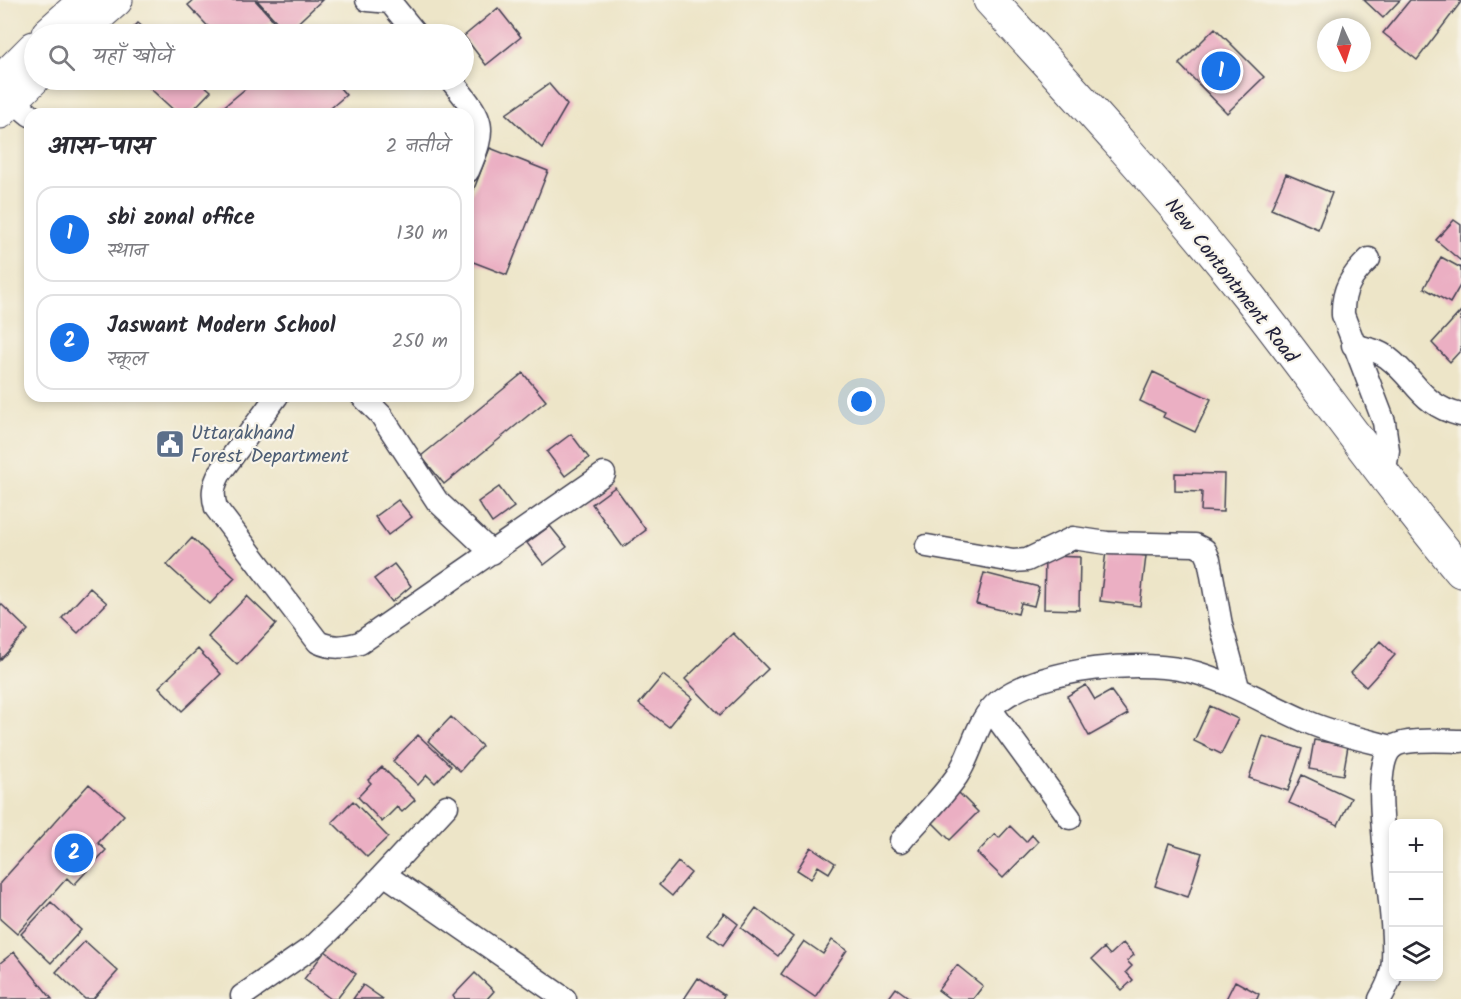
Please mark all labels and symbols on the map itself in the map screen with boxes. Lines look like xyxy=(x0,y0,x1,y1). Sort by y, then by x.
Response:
north arrow xyxy=(1317,18,1371,72)
pin: 1 xyxy=(1202,48,1240,94)
street label: New Contontment Road xyxy=(1156,192,1306,372)
your location xyxy=(847,387,876,416)
place label: Uttarakhand Forest Department xyxy=(191,418,349,473)
public building icon: Uttarakhand Forest Department xyxy=(154,428,186,460)
pin: 2 xyxy=(54,830,94,876)

